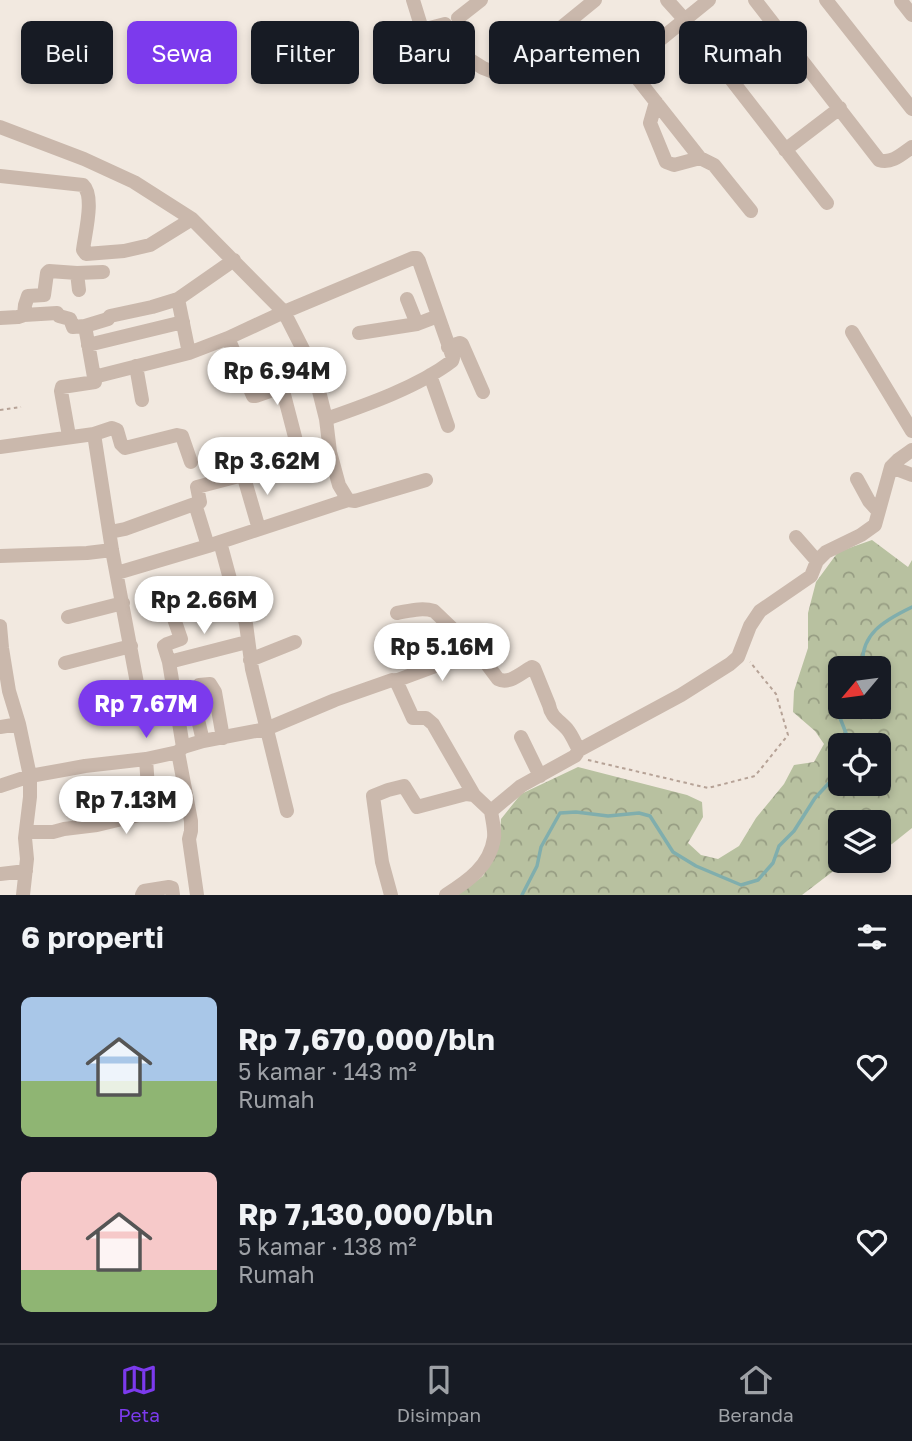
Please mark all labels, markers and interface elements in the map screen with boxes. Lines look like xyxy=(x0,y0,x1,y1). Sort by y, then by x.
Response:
chip: Beli xyxy=(21,21,113,84)
chip: Sewa xyxy=(127,21,237,84)
chip: Filter xyxy=(251,21,359,84)
chip: Baru xyxy=(373,21,475,84)
chip: Apartemen xyxy=(489,21,665,84)
chip: Rumah xyxy=(679,21,807,84)
pin: Rp 6.94M xyxy=(205,348,349,407)
text: Rp 6.94M xyxy=(223,356,331,384)
pin: Rp 3.62M xyxy=(195,438,339,497)
text: Rp 3.62M xyxy=(214,446,320,474)
pin: Rp 2.66M xyxy=(132,576,276,636)
text: Rp 2.66M xyxy=(151,585,257,613)
pin: Rp 5.16M xyxy=(370,624,514,683)
text: Rp 5.16M xyxy=(390,632,494,660)
north arrow xyxy=(828,656,891,719)
map controls xyxy=(828,656,891,873)
pin: Rp 7.67M xyxy=(74,680,218,740)
text: Rp 7.67M xyxy=(94,689,198,717)
button: locate xyxy=(828,733,891,796)
pin: Rp 7.13M xyxy=(54,776,198,836)
text: Rp 7.13M xyxy=(75,785,177,813)
button: layers xyxy=(828,810,891,873)
icon: filters xyxy=(853,918,891,956)
text: 6 properti xyxy=(21,919,164,955)
text: Rp 7,670,000/bln xyxy=(238,1021,495,1057)
icon: home xyxy=(77,1025,161,1109)
icon: heart xyxy=(853,1048,891,1086)
text: 5 kamar · 143 m² xyxy=(238,1057,417,1085)
text: Rumah xyxy=(238,1085,315,1113)
text: Rp 7,130,000/bln xyxy=(238,1196,493,1232)
icon: home xyxy=(77,1200,161,1284)
icon: heart xyxy=(853,1223,891,1261)
text: 5 kamar · 138 m² xyxy=(238,1232,417,1260)
text: Rumah xyxy=(238,1260,315,1288)
tab: Peta xyxy=(118,1361,160,1426)
tab: Disimpan xyxy=(397,1361,481,1426)
tab: Beranda xyxy=(718,1361,794,1426)

